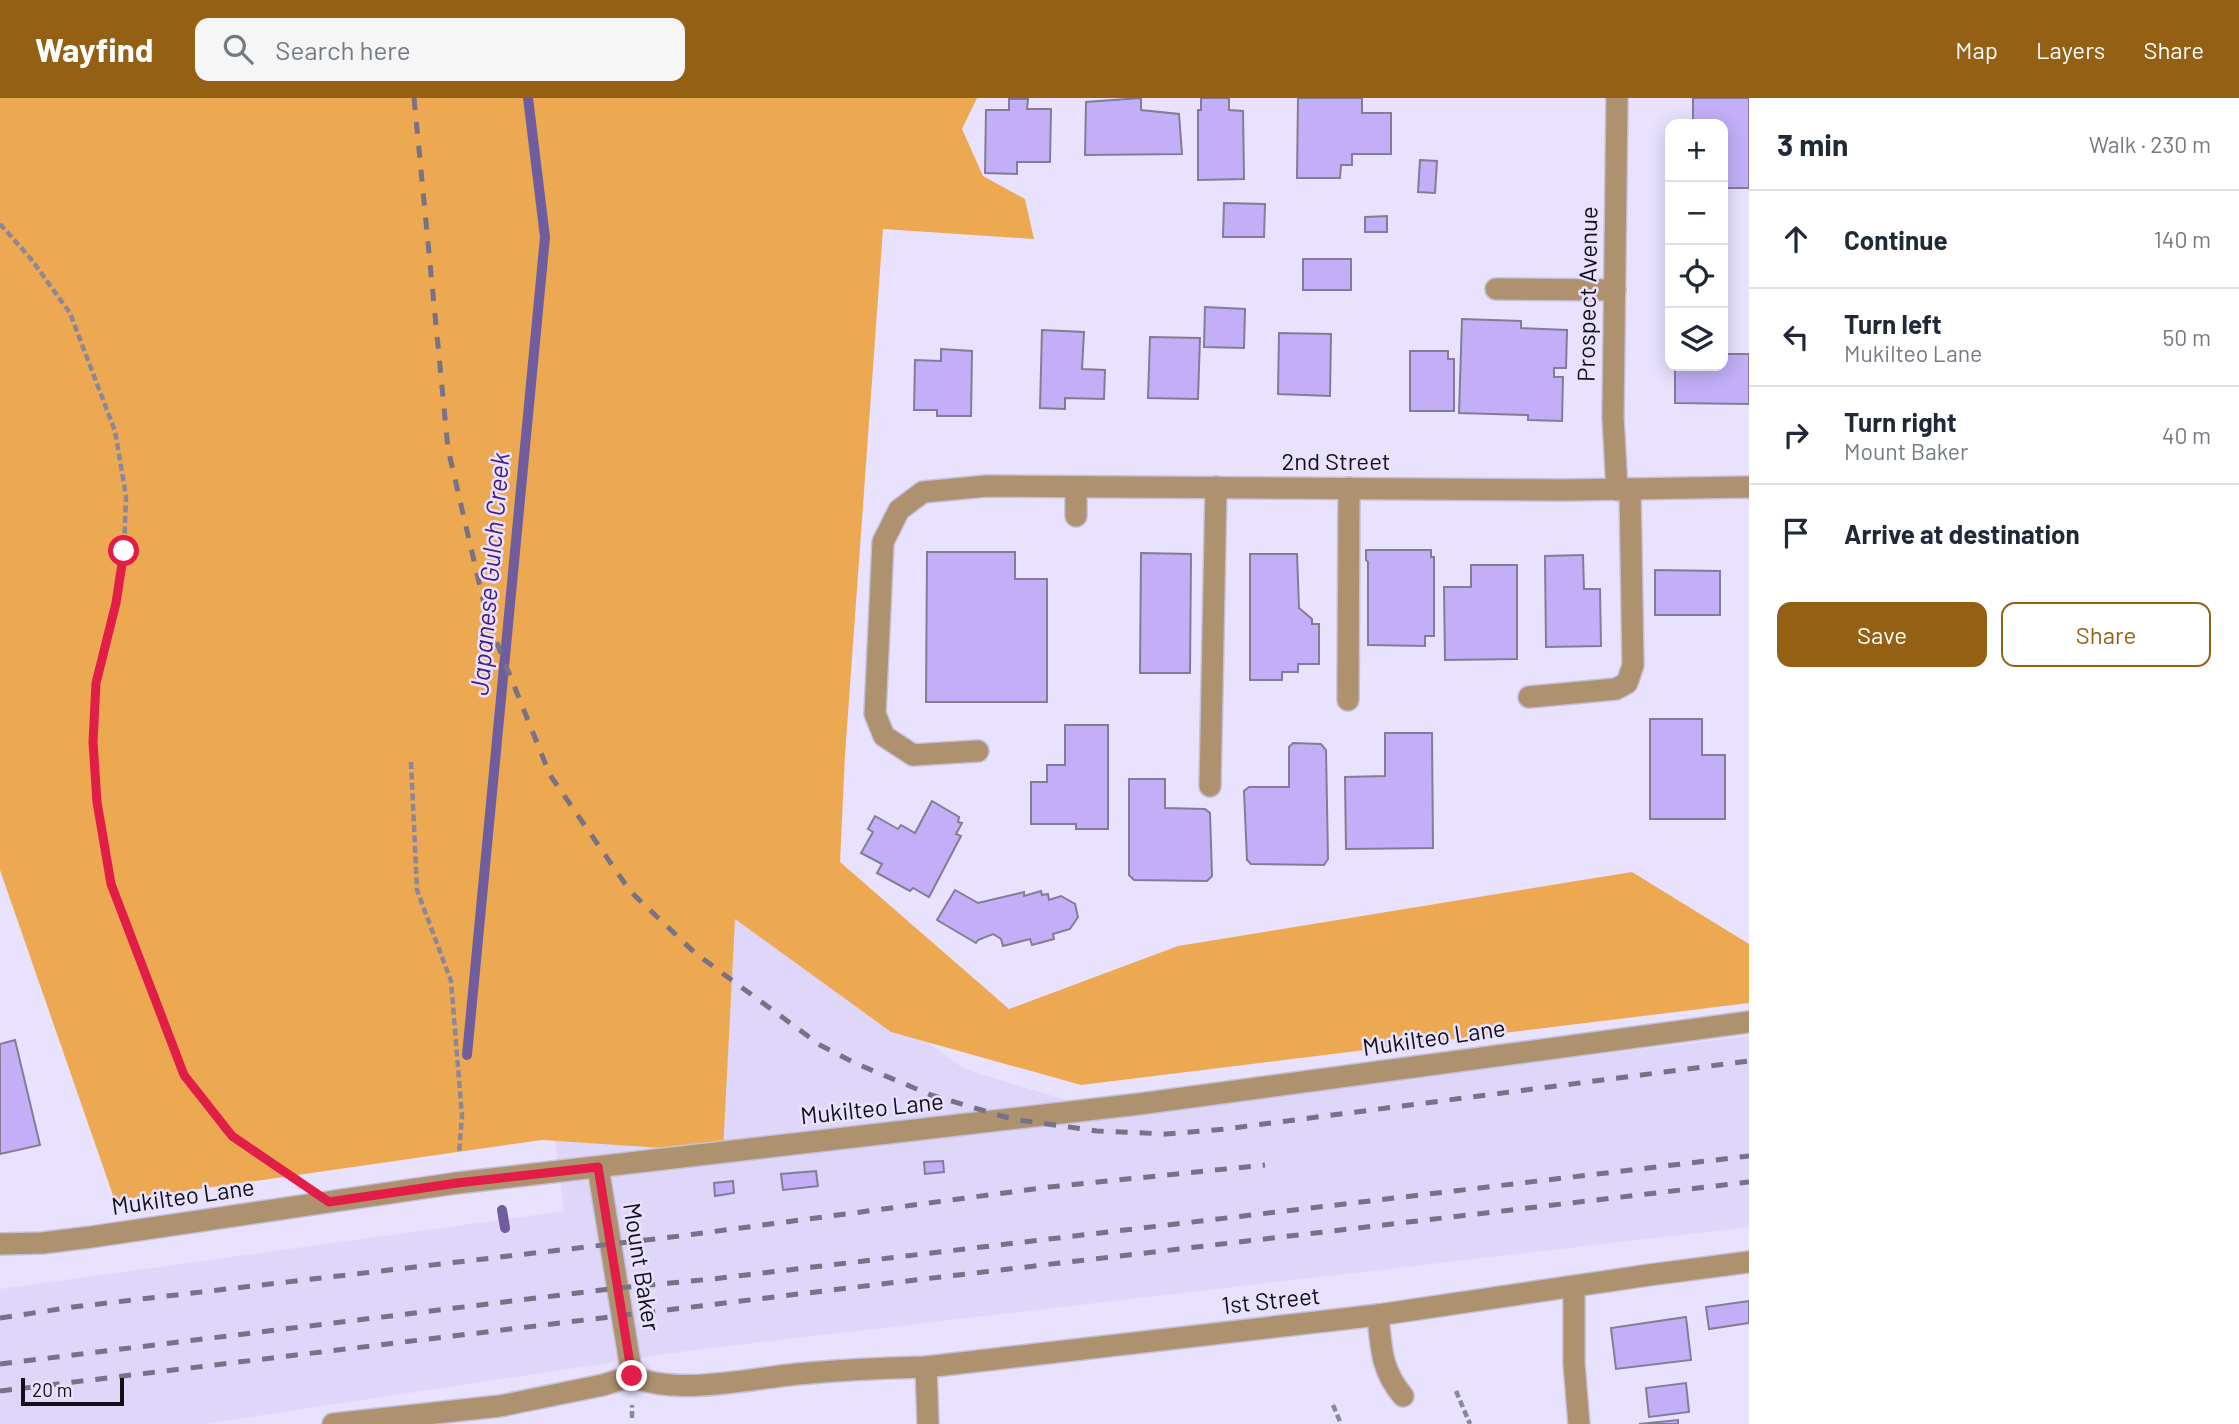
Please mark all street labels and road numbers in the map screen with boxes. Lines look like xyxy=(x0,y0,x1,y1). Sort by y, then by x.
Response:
street label: Prospect Avenue xyxy=(1570,206,1603,382)
street label: 2nd Street xyxy=(1281,446,1391,475)
street label: Mukilteo Lane xyxy=(1360,1012,1507,1061)
street label: Mukilteo Lane xyxy=(799,1086,945,1129)
street label: Mukilteo Lane xyxy=(109,1171,256,1220)
street label: Mount Baker xyxy=(618,1200,667,1333)
street label: 1st Street xyxy=(1220,1280,1322,1319)

